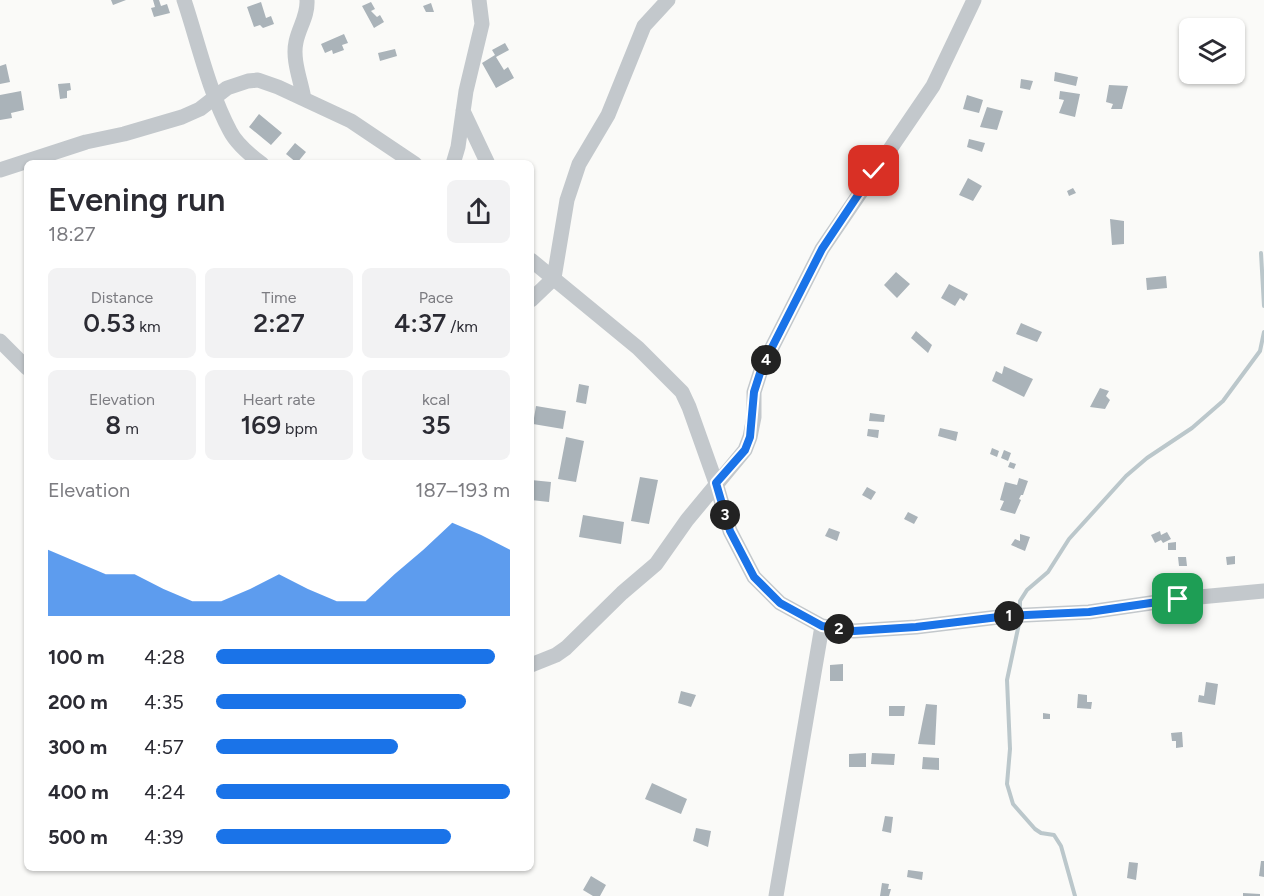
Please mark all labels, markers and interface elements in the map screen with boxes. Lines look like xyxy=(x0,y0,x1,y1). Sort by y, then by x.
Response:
map controls xyxy=(1179,18,1245,84)
button: layers xyxy=(1179,18,1245,84)
pin xyxy=(848,145,899,196)
icon: check xyxy=(857,154,890,187)
text: Evening run xyxy=(48,180,225,219)
button: share xyxy=(447,180,510,243)
text: 18:27 xyxy=(48,222,96,246)
text: Distance xyxy=(91,288,153,307)
text: Time xyxy=(262,288,296,307)
text: Pace xyxy=(419,288,453,307)
text: 0.53 xyxy=(83,307,135,339)
text: 2:27 xyxy=(253,307,305,339)
text: 4:37 xyxy=(394,307,446,339)
text: km xyxy=(135,317,161,336)
text: /km xyxy=(446,317,478,336)
pin: 4 xyxy=(751,345,781,375)
text: 4 xyxy=(761,350,771,369)
text: Elevation xyxy=(89,390,155,409)
text: Heart rate xyxy=(243,390,315,409)
text: kcal xyxy=(422,390,450,409)
text: 8 xyxy=(105,409,121,441)
text: 169 xyxy=(240,409,281,441)
text: 35 xyxy=(421,409,451,441)
text: m xyxy=(121,419,139,438)
text: bpm xyxy=(281,419,318,438)
text: Elevation xyxy=(48,478,130,502)
text: 187–193 m xyxy=(415,478,510,502)
pin: 3 xyxy=(710,500,740,530)
text: 3 xyxy=(721,505,729,524)
pin xyxy=(1152,573,1203,624)
icon: arrive xyxy=(1161,582,1194,615)
pin: 1 xyxy=(994,601,1024,631)
text: 1 xyxy=(1006,606,1012,625)
pin: 2 xyxy=(824,614,854,644)
text: 2 xyxy=(834,619,844,638)
text: 100 m xyxy=(48,645,105,669)
text: 4:28 xyxy=(144,645,185,669)
text: 200 m xyxy=(48,690,108,714)
text: 4:35 xyxy=(144,690,184,714)
text: 300 m xyxy=(48,735,107,759)
text: 4:57 xyxy=(144,735,184,759)
text: 400 m xyxy=(48,780,109,804)
text: 4:24 xyxy=(144,780,185,804)
text: 500 m xyxy=(48,825,108,849)
text: 4:39 xyxy=(144,825,184,849)

